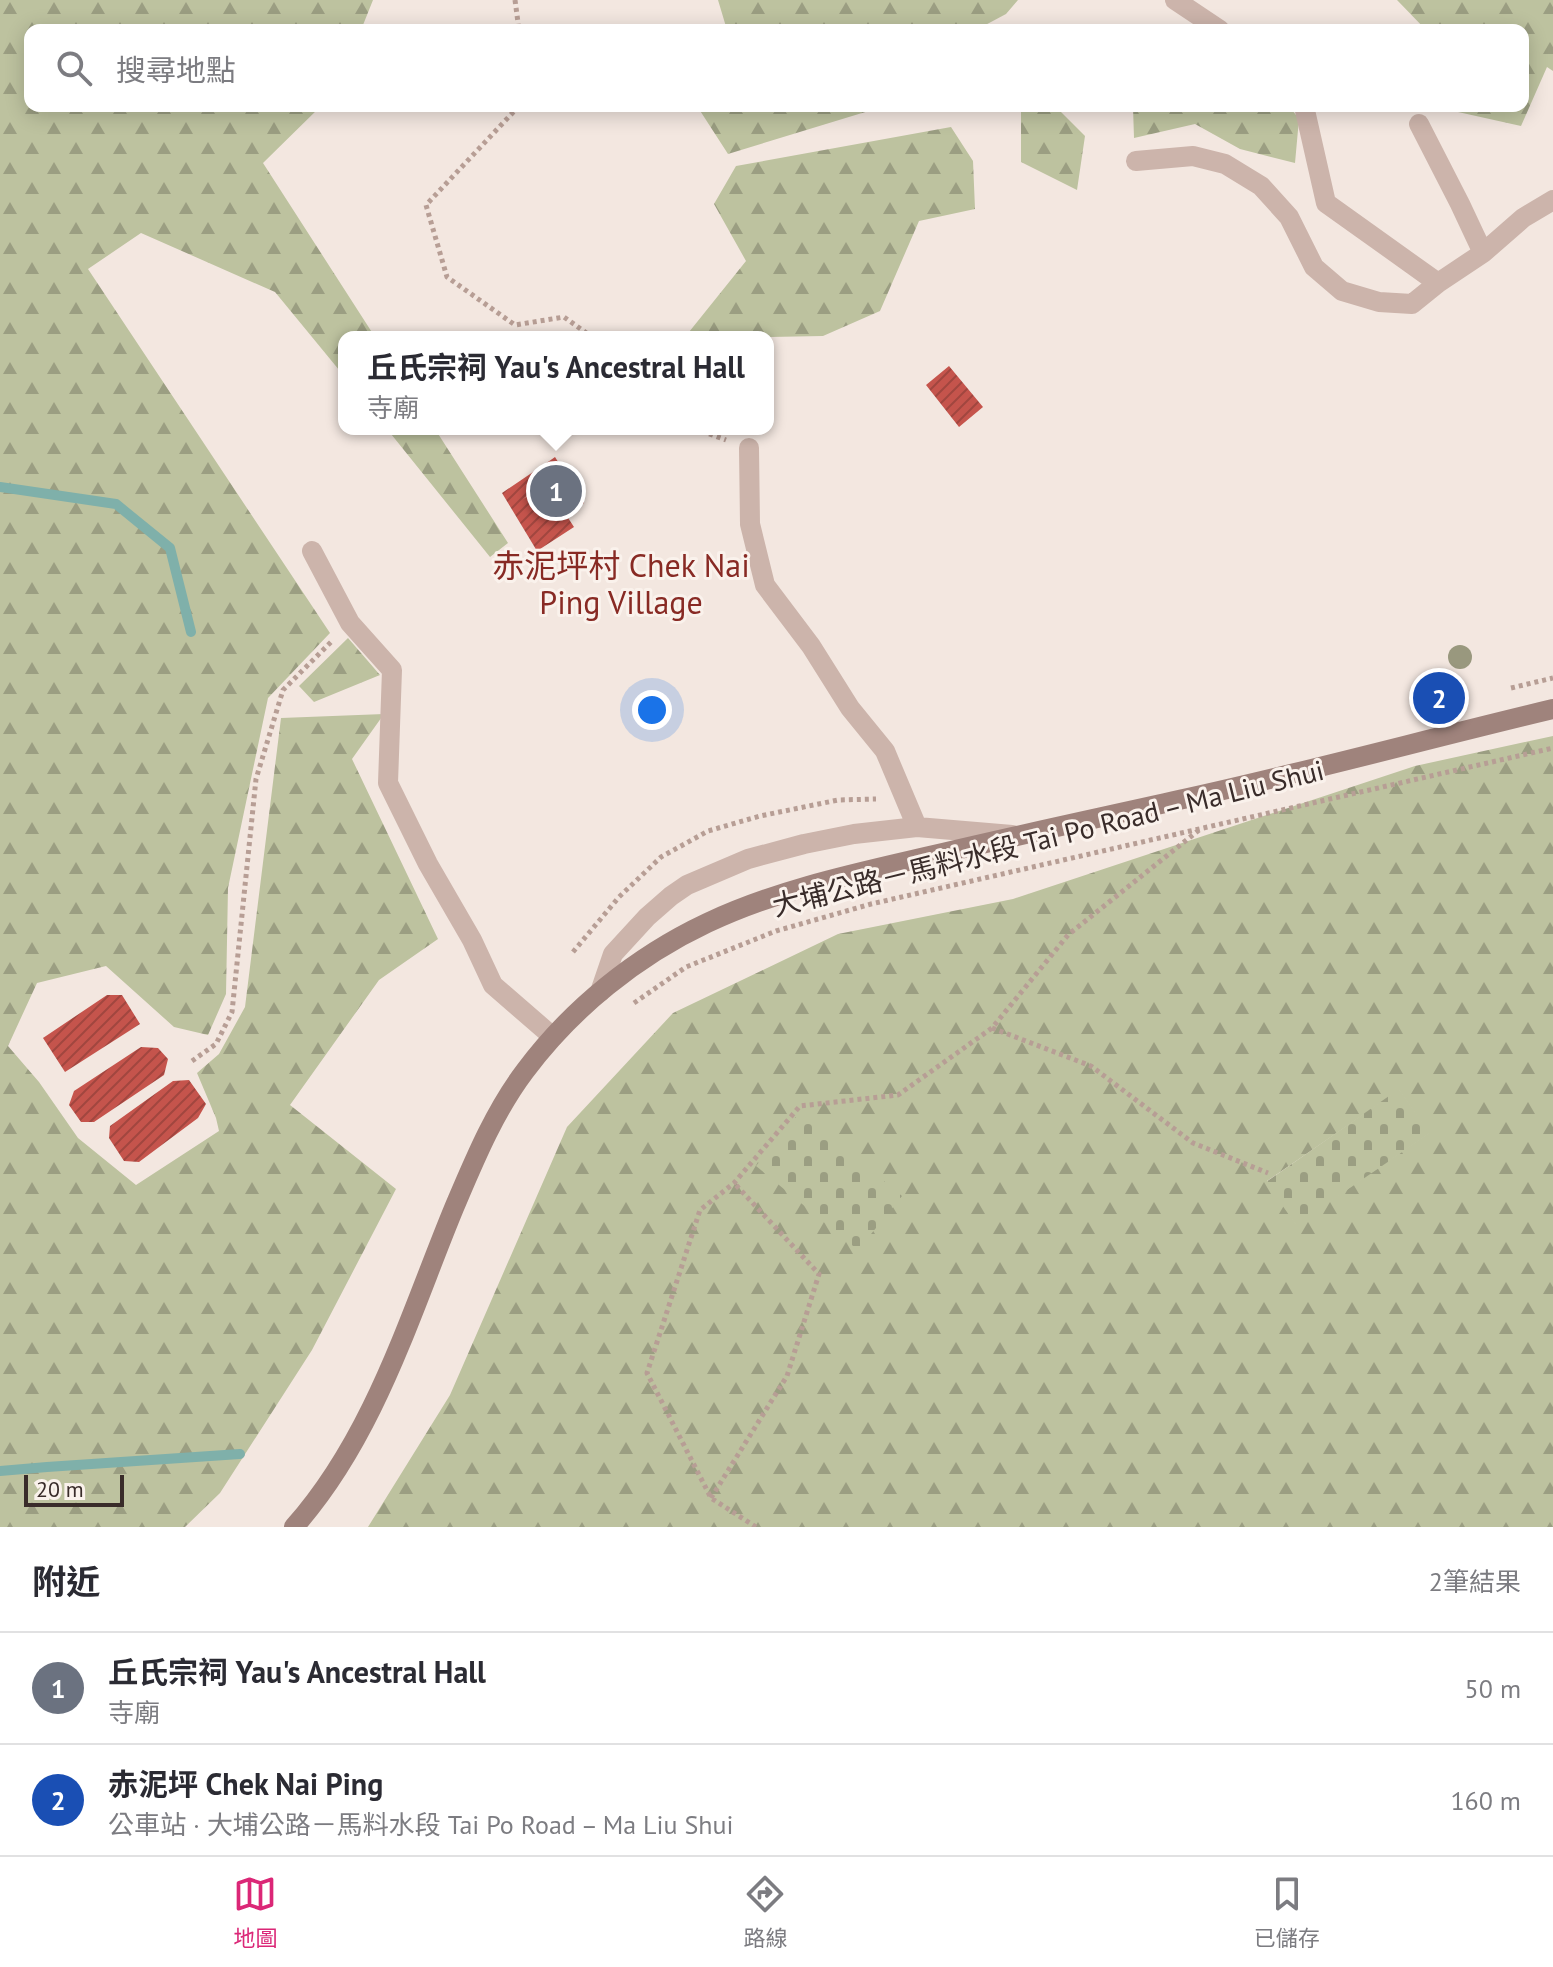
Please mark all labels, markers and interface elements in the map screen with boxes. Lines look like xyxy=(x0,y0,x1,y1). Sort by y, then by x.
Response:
search box xyxy=(24,24,1529,112)
icon: search xyxy=(52,46,96,90)
text: 搜尋地點 xyxy=(116,50,236,89)
popup xyxy=(338,331,774,435)
text: 丘氏宗祠 Yau's Ancestral Hall xyxy=(367,347,745,386)
text: 寺廟 xyxy=(367,391,419,424)
pin: 1 xyxy=(530,461,582,521)
district label: 赤泥坪村 Chek Nai Ping Village xyxy=(492,544,750,623)
pin: 2 xyxy=(1413,668,1465,728)
your location xyxy=(632,690,672,730)
street label: 大埔公路－馬料水段 Tai Po Road – Ma Liu Shui xyxy=(768,751,1328,924)
scale bar xyxy=(24,1471,124,1507)
text: 20 m xyxy=(36,1475,84,1503)
text: 附近 xyxy=(32,1559,100,1603)
text: 2筆結果 xyxy=(1429,1565,1521,1598)
text: 丘氏宗祠 Yau's Ancestral Hall xyxy=(108,1652,486,1691)
text: 1 xyxy=(51,1672,65,1705)
text: 50 m xyxy=(1465,1672,1521,1705)
text: 寺廟 xyxy=(108,1696,160,1729)
text: 赤泥坪 Chek Nai Ping xyxy=(108,1764,383,1803)
text: 2 xyxy=(51,1784,65,1817)
text: 160 m xyxy=(1450,1784,1521,1817)
text: 公車站 · 大埔公路－馬料水段 Tai Po Road – Ma Liu Shui xyxy=(108,1808,733,1841)
tab: 地圖 xyxy=(233,1872,277,1952)
tab: 路線 xyxy=(743,1872,788,1952)
tab: 已儲存 xyxy=(1254,1872,1320,1952)

